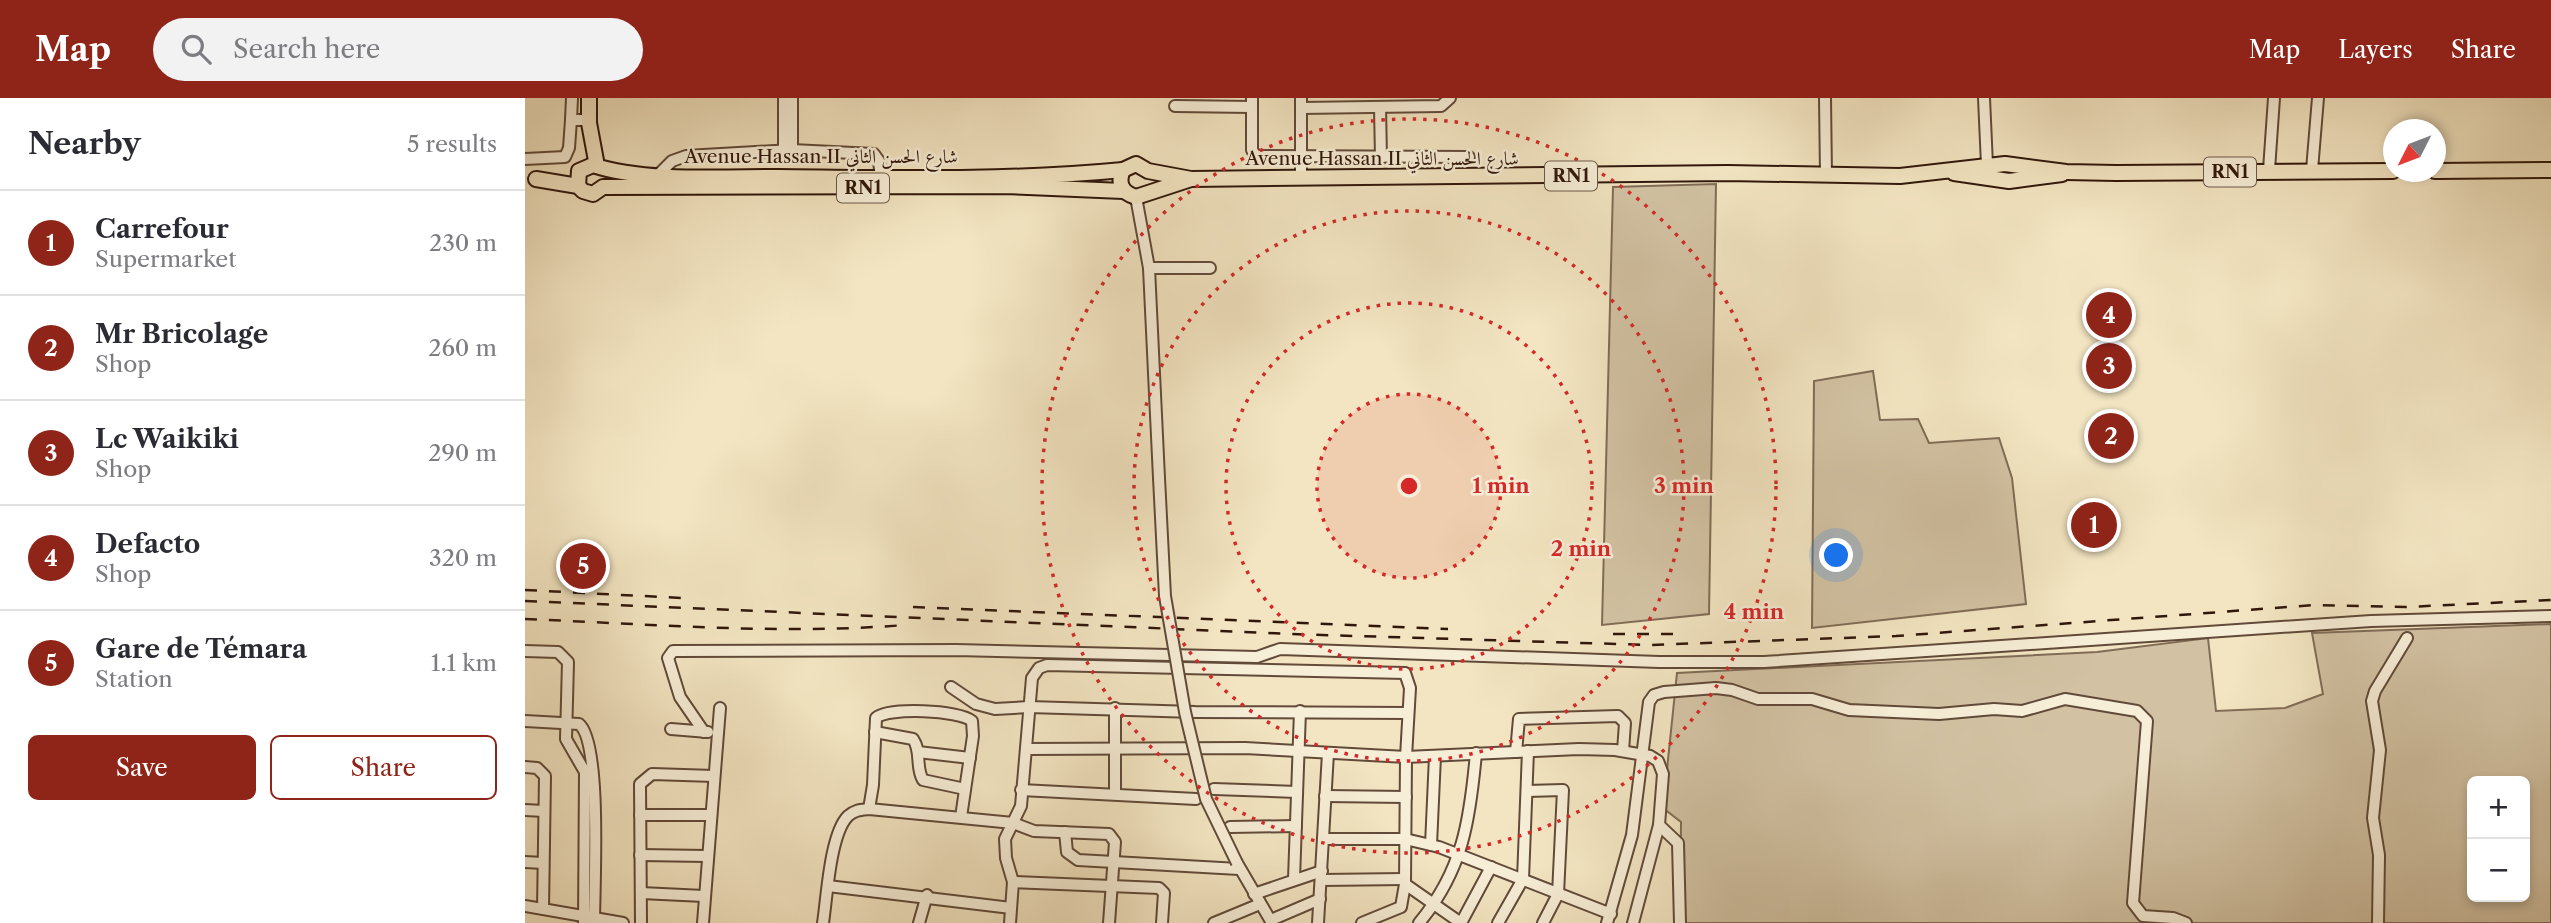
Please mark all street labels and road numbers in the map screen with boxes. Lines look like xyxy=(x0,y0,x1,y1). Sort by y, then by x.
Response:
street label: Avenue Hassan II شارع الحسن الثاني xyxy=(683,145,958,172)
street label: Avenue Hassan II شارع الحسن الثاني xyxy=(1244,147,1519,174)
road number: RN1 xyxy=(2204,158,2256,186)
road number: RN1 xyxy=(1545,162,1597,190)
road number: RN1 xyxy=(837,174,889,202)

